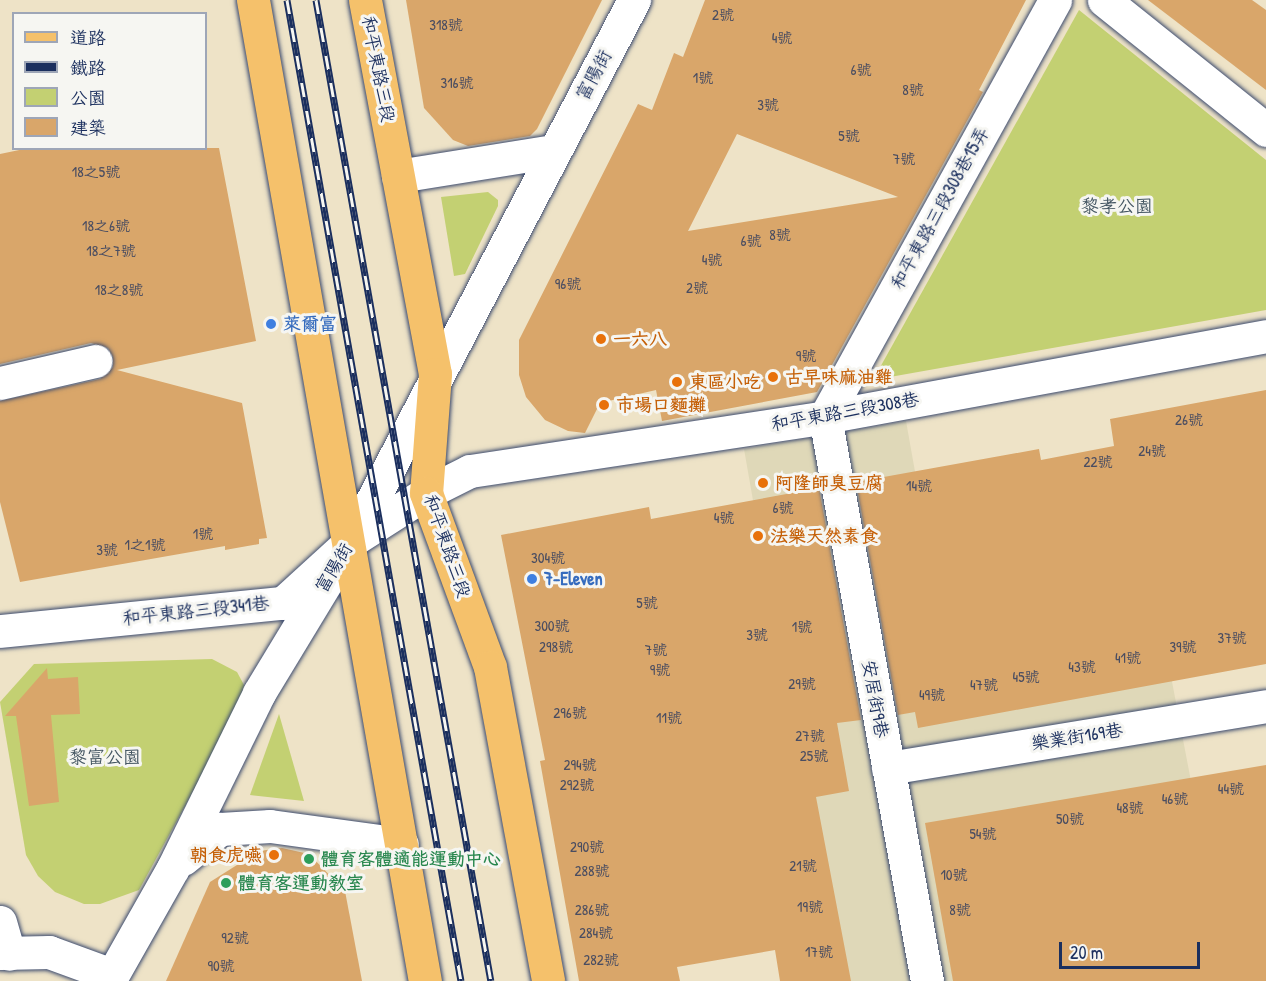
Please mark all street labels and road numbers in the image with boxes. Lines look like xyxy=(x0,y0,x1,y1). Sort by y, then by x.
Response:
street label: 和平東路三段 xyxy=(357,14,399,124)
street label: 富陽街 xyxy=(572,46,616,104)
street label: 和平東路三段308巷15弄 xyxy=(886,123,994,293)
street label: 和平東路三段308巷 xyxy=(769,388,921,436)
street label: 和平東路三段 xyxy=(419,491,475,601)
street label: 富陽街 xyxy=(311,539,357,597)
street label: 和平東路三段341巷 xyxy=(122,593,270,629)
street label: 安居街9巷 xyxy=(858,658,892,740)
street label: 樂業街169巷 xyxy=(1030,719,1124,755)

